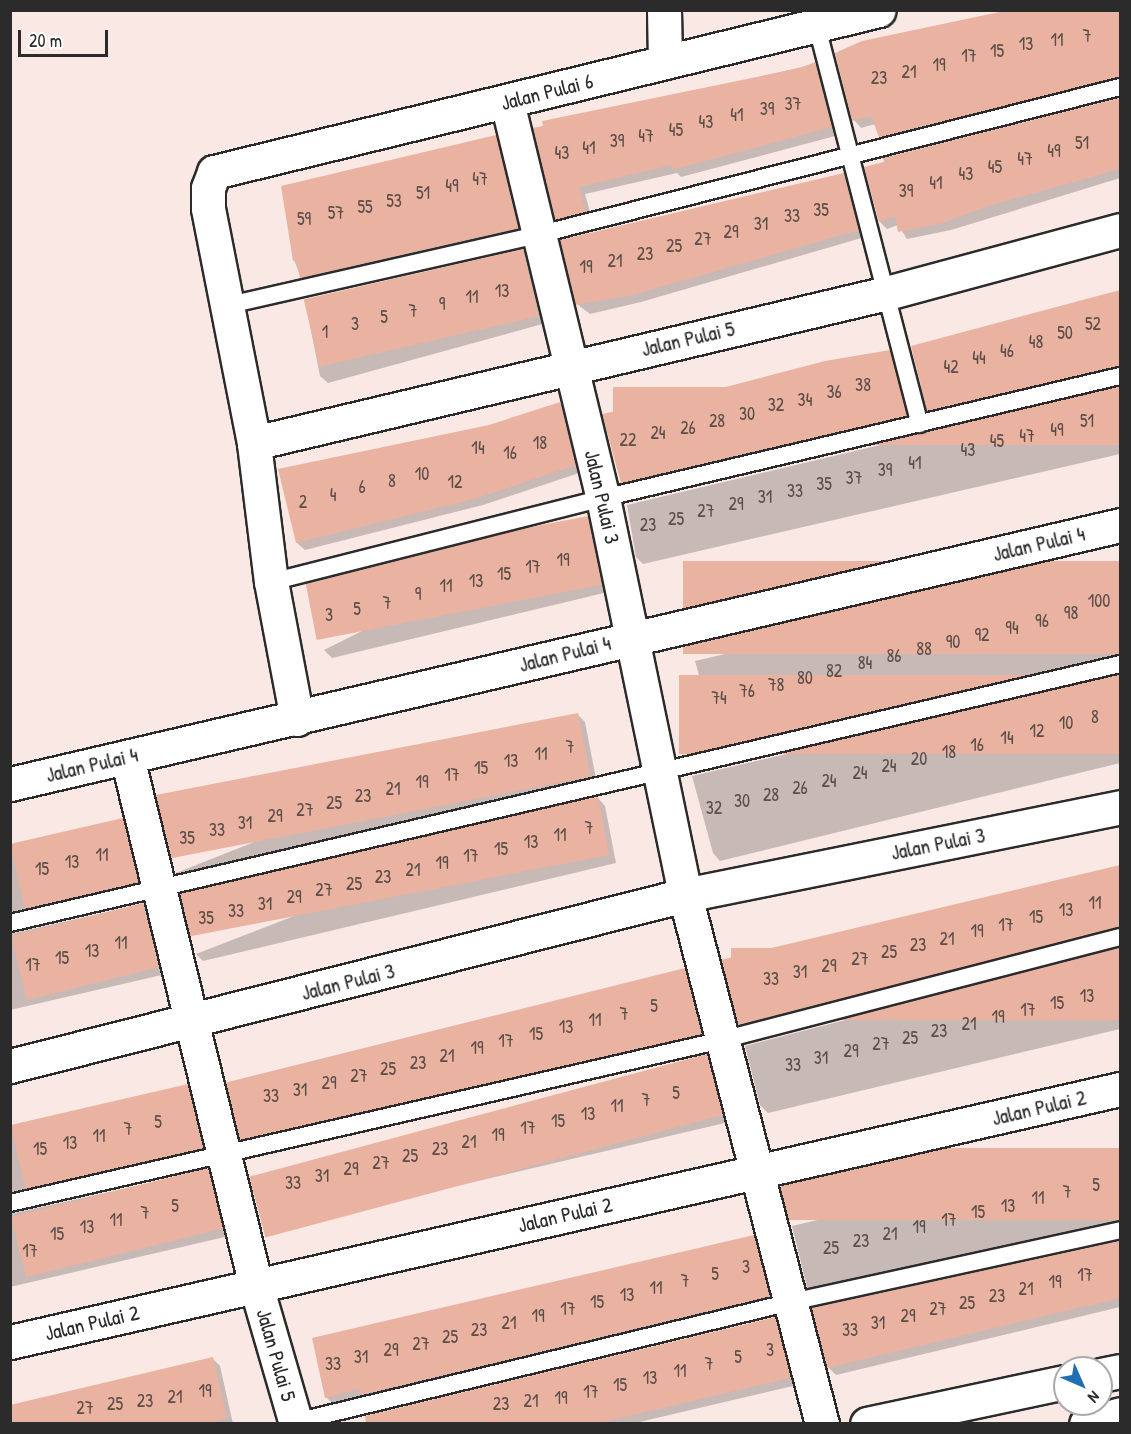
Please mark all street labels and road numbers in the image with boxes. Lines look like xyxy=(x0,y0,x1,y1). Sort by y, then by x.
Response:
street label: Jalan Pulai 6 xyxy=(498,68,596,116)
street label: Jalan Pulai 5 xyxy=(639,316,737,362)
street label: Jalan Pulai 3 xyxy=(579,448,625,546)
street label: Jalan Pulai 4 xyxy=(990,521,1088,567)
street label: Jalan Pulai 4 xyxy=(516,630,614,678)
street label: Jalan Pulai 4 xyxy=(43,742,141,788)
street label: Jalan Pulai 3 xyxy=(889,823,987,865)
street label: Jalan Pulai 3 xyxy=(299,958,397,1006)
street label: Jalan Pulai 2 xyxy=(989,1085,1089,1131)
street label: Jalan Pulai 2 xyxy=(515,1192,615,1238)
street label: Jalan Pulai 2 xyxy=(42,1300,142,1346)
street label: Jalan Pulai 5 xyxy=(251,1306,301,1404)

